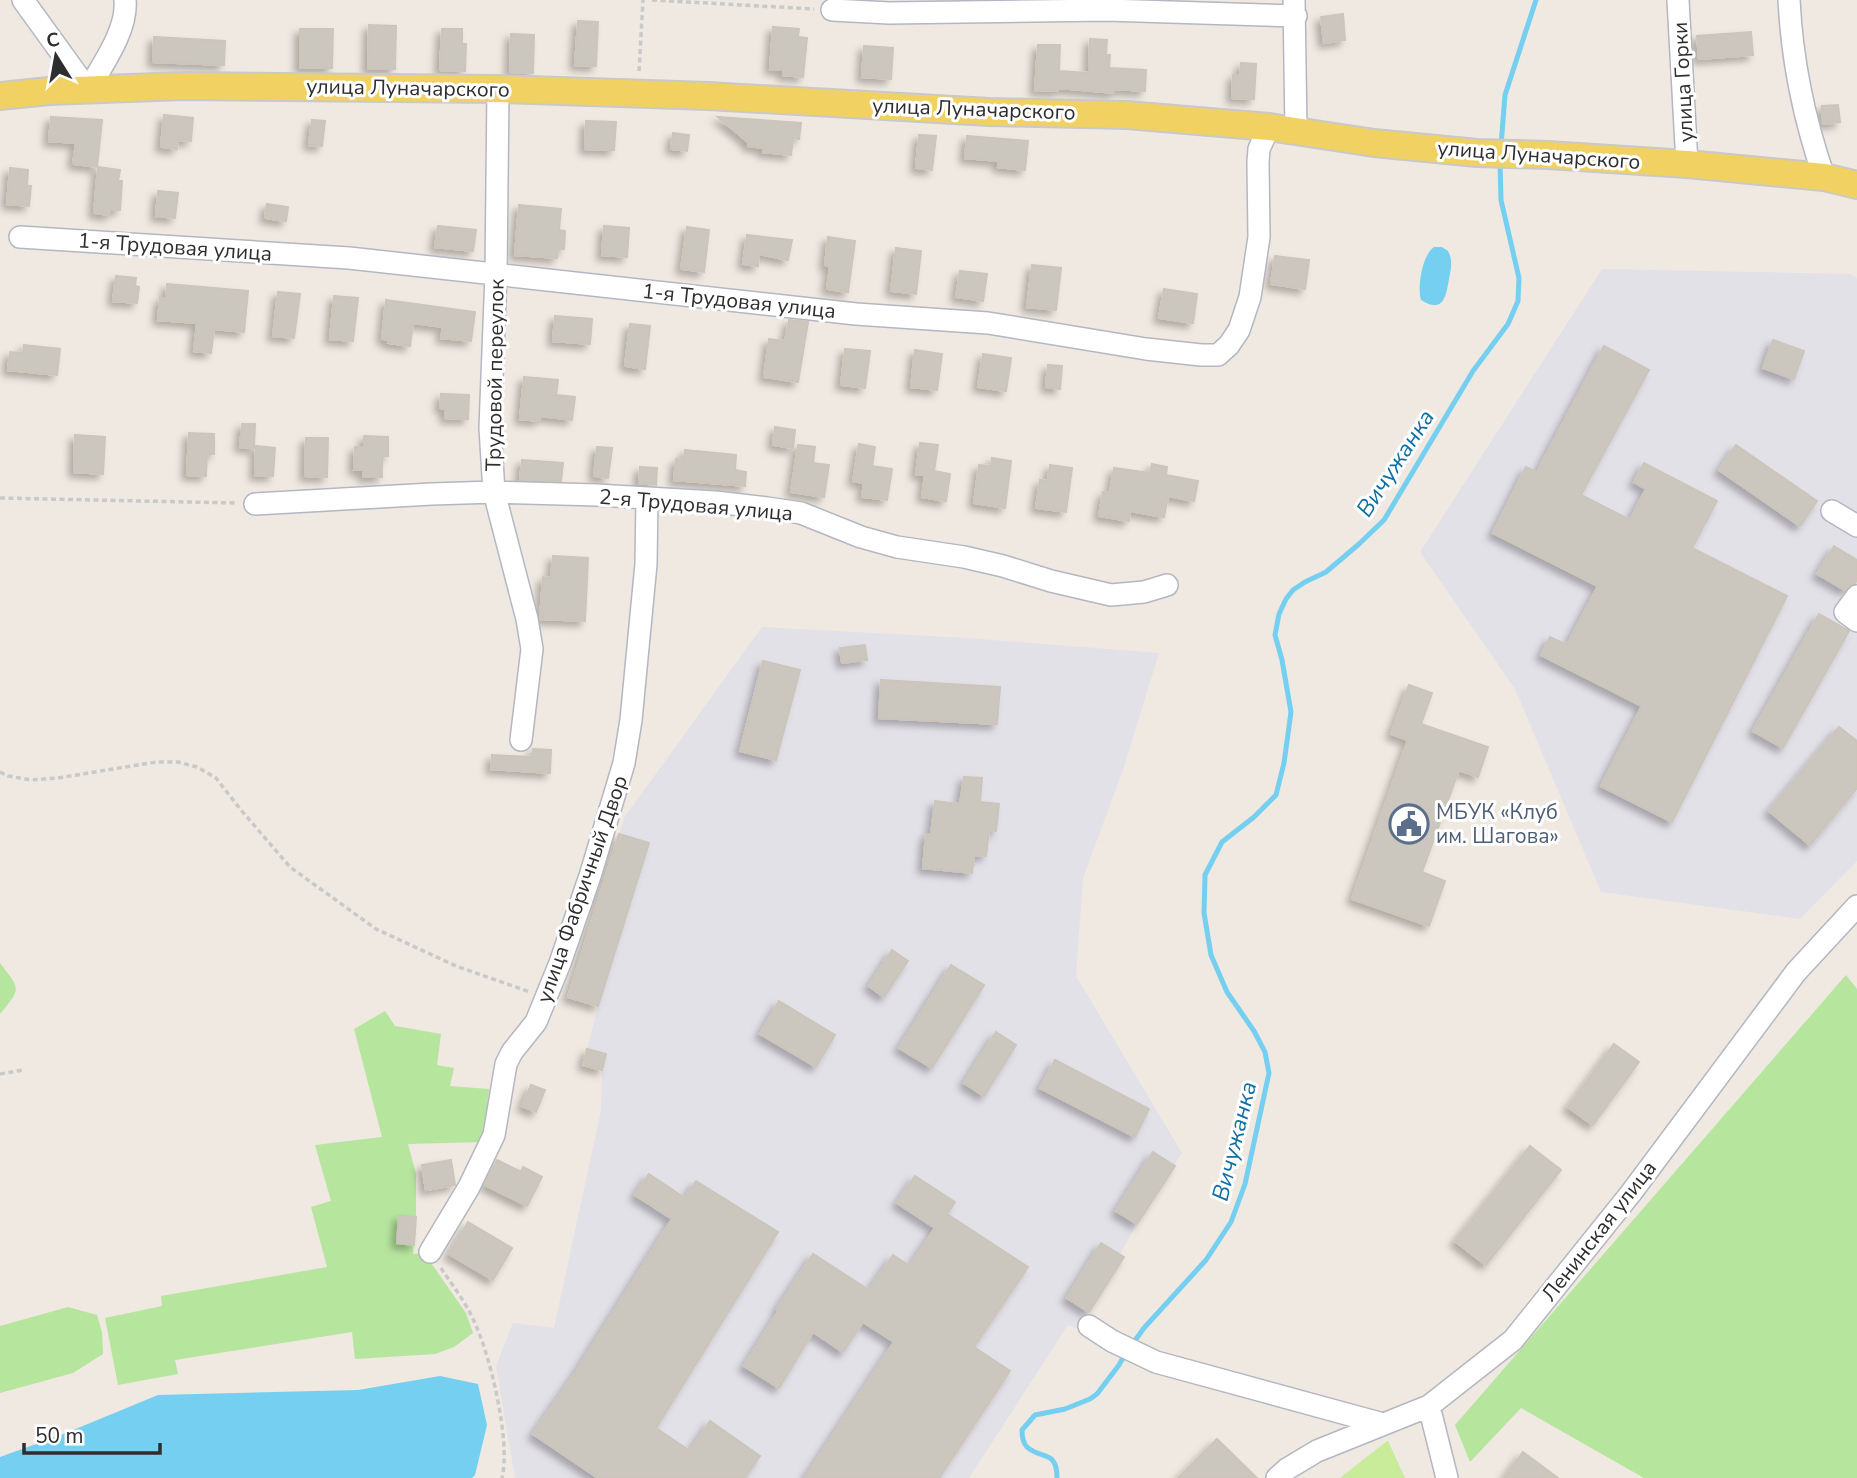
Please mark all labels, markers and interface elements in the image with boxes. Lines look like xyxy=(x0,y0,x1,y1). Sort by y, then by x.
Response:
north arrow xyxy=(21,21,91,91)
street label: улица Горки xyxy=(1666,21,1700,143)
text: С xyxy=(44,26,62,54)
street label: улица Луначарского xyxy=(306,72,510,104)
street label: улица Луначарского xyxy=(872,91,1076,127)
street label: улица Луначарского xyxy=(1437,134,1641,176)
street label: 1-я Трудовая улица xyxy=(77,226,273,268)
street label: 1-я Трудовая улица xyxy=(641,277,837,325)
street label: Трудовой переулок xyxy=(479,278,511,471)
water label: Вичужанка xyxy=(1349,404,1442,523)
street label: 2-я Трудовая улица xyxy=(598,483,794,527)
street label: улица Фабричный Двор xyxy=(530,772,634,1006)
place label: МБУК «Клуб им. Шагова» xyxy=(1436,798,1559,850)
public building icon: МБУК «Клуб им. Шагова» xyxy=(1388,803,1430,845)
water label: Вичужанка xyxy=(1205,1078,1264,1204)
street label: Ленинская улица xyxy=(1535,1155,1663,1307)
scale bar xyxy=(24,1412,161,1456)
text: 50 m xyxy=(35,1422,84,1450)

